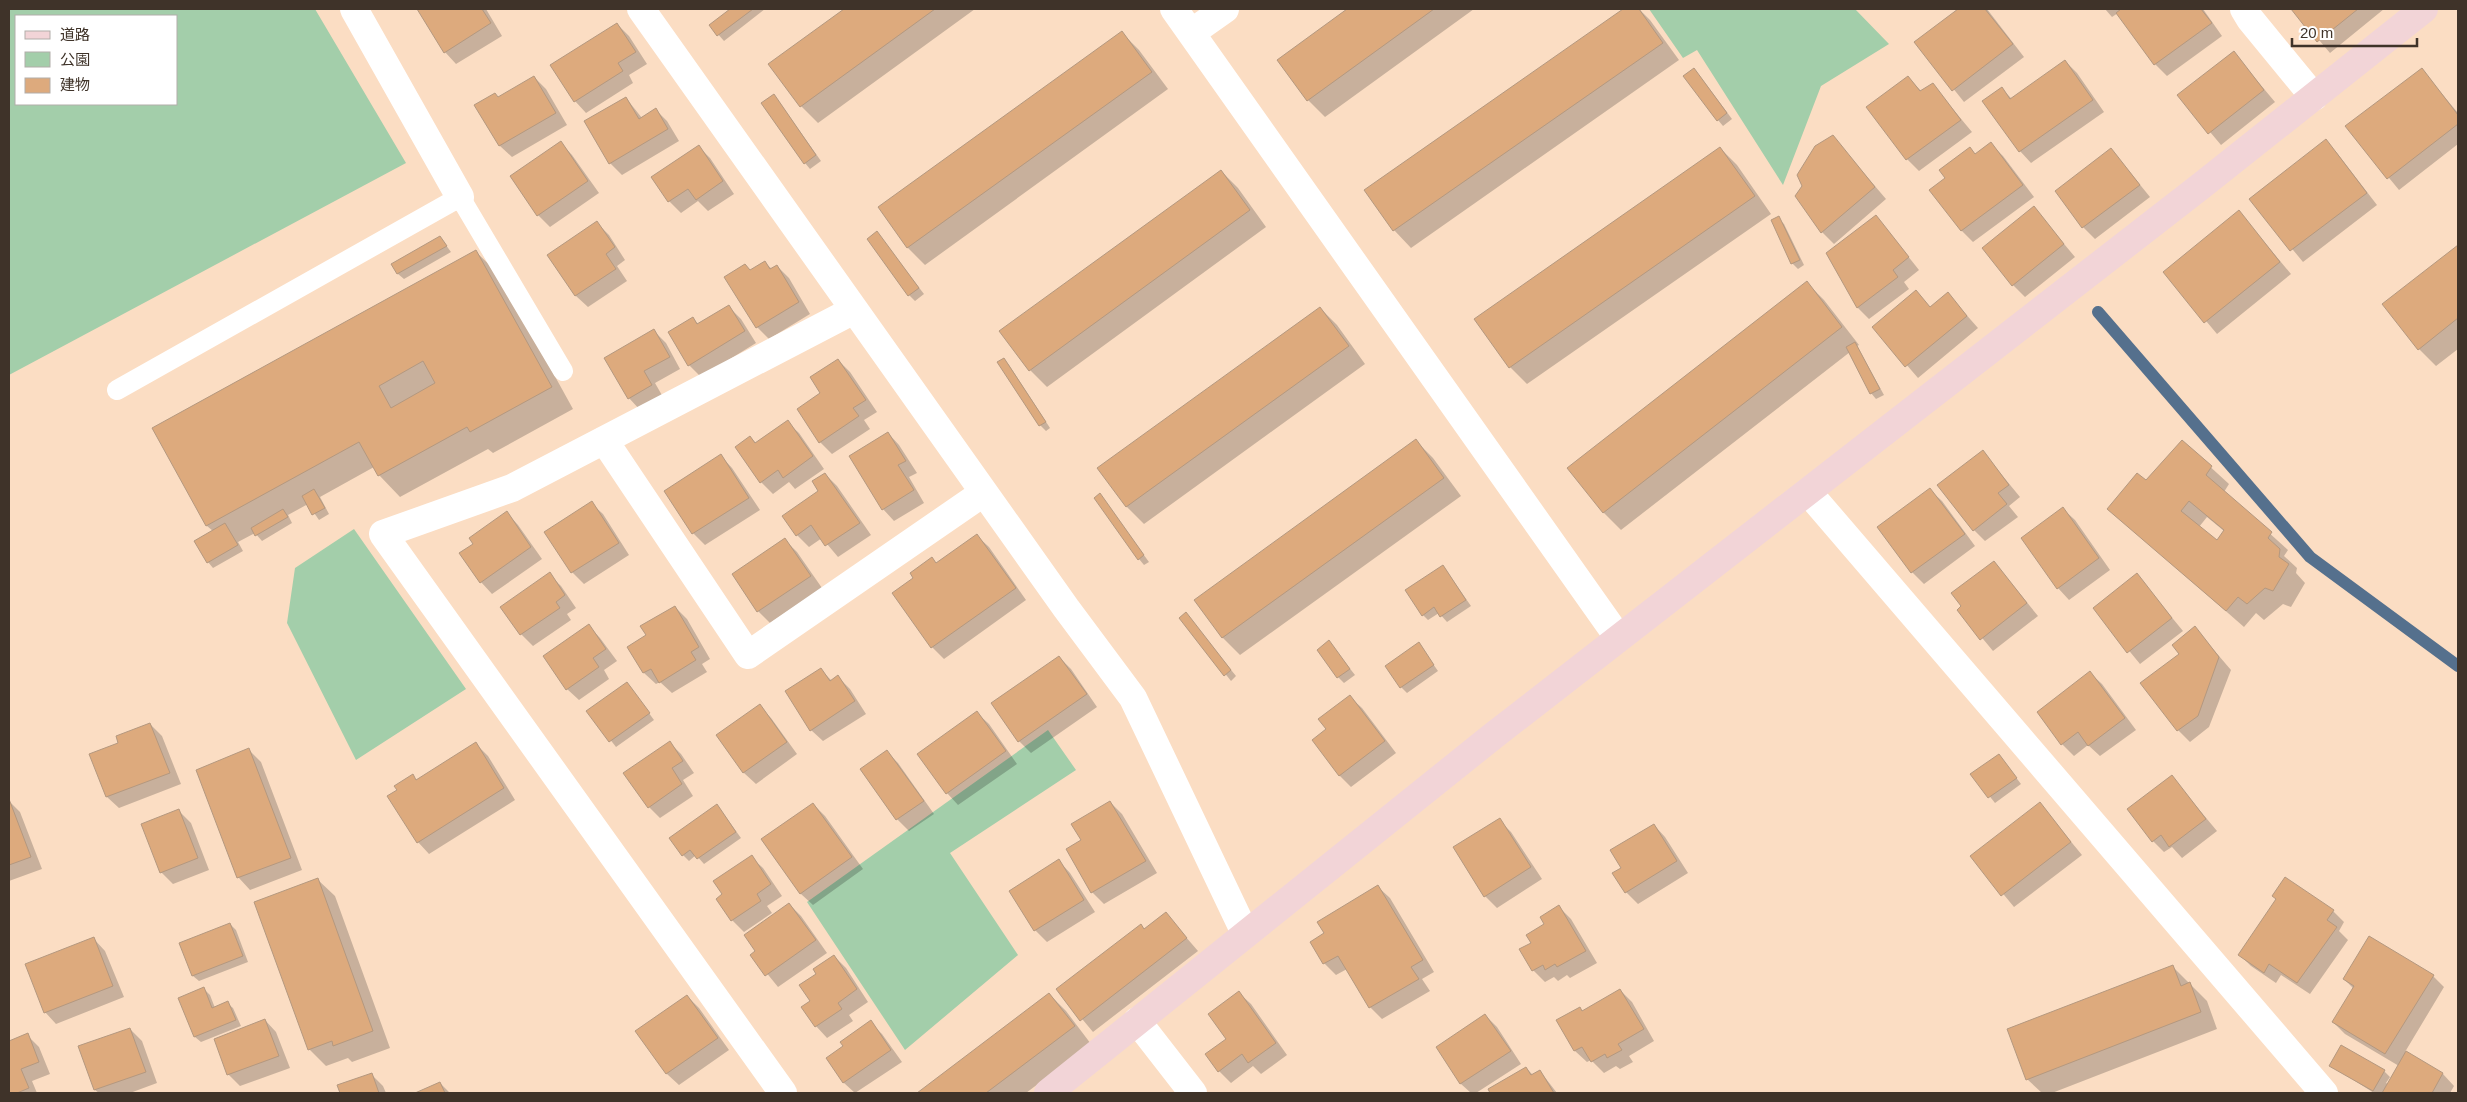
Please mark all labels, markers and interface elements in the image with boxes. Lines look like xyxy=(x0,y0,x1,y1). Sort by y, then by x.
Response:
legend xyxy=(15,15,178,105)
scale bar xyxy=(2292,15,2417,47)
text: 20 m xyxy=(2300,24,2333,41)
text: 道路 xyxy=(60,26,90,43)
text: 公園 xyxy=(60,51,90,68)
text: 建物 xyxy=(60,76,90,93)

